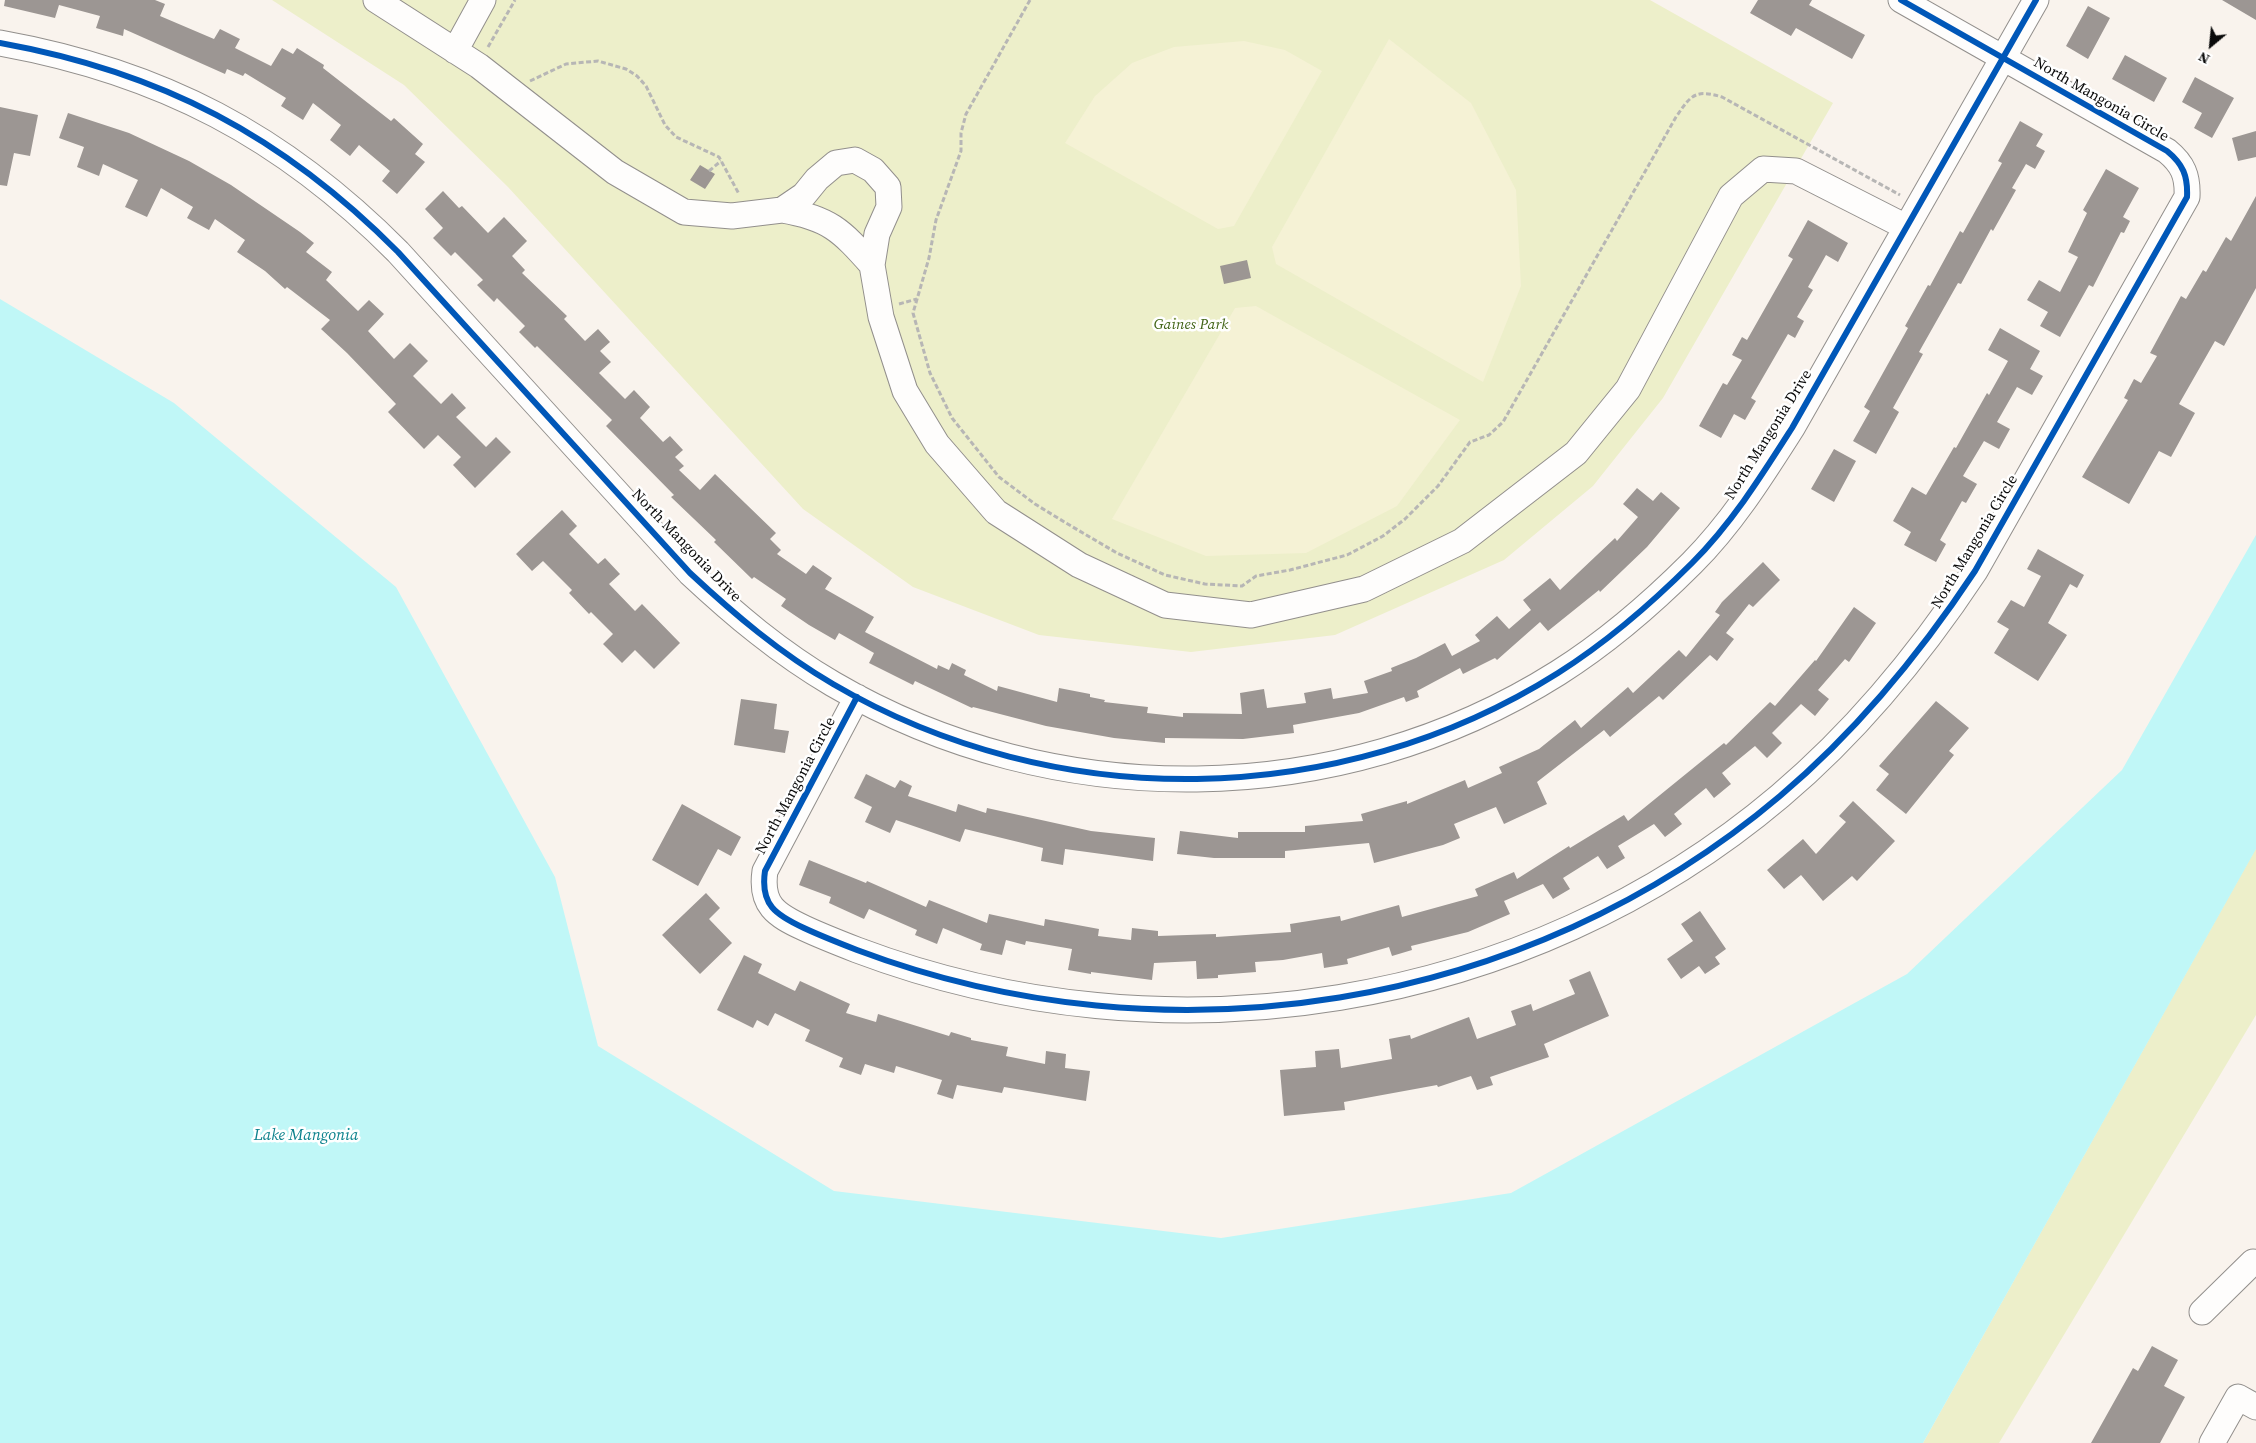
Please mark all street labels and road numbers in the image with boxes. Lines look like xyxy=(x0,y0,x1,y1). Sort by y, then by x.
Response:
street label: North Mangonia Circle xyxy=(2030,54,2172,146)
street label: North Mangonia Drive xyxy=(1722,367,1816,503)
street label: North Mangonia Circle xyxy=(1928,472,2022,612)
street label: North Mangonia Drive xyxy=(628,486,744,606)
street label: North Mangonia Circle xyxy=(752,714,840,858)

